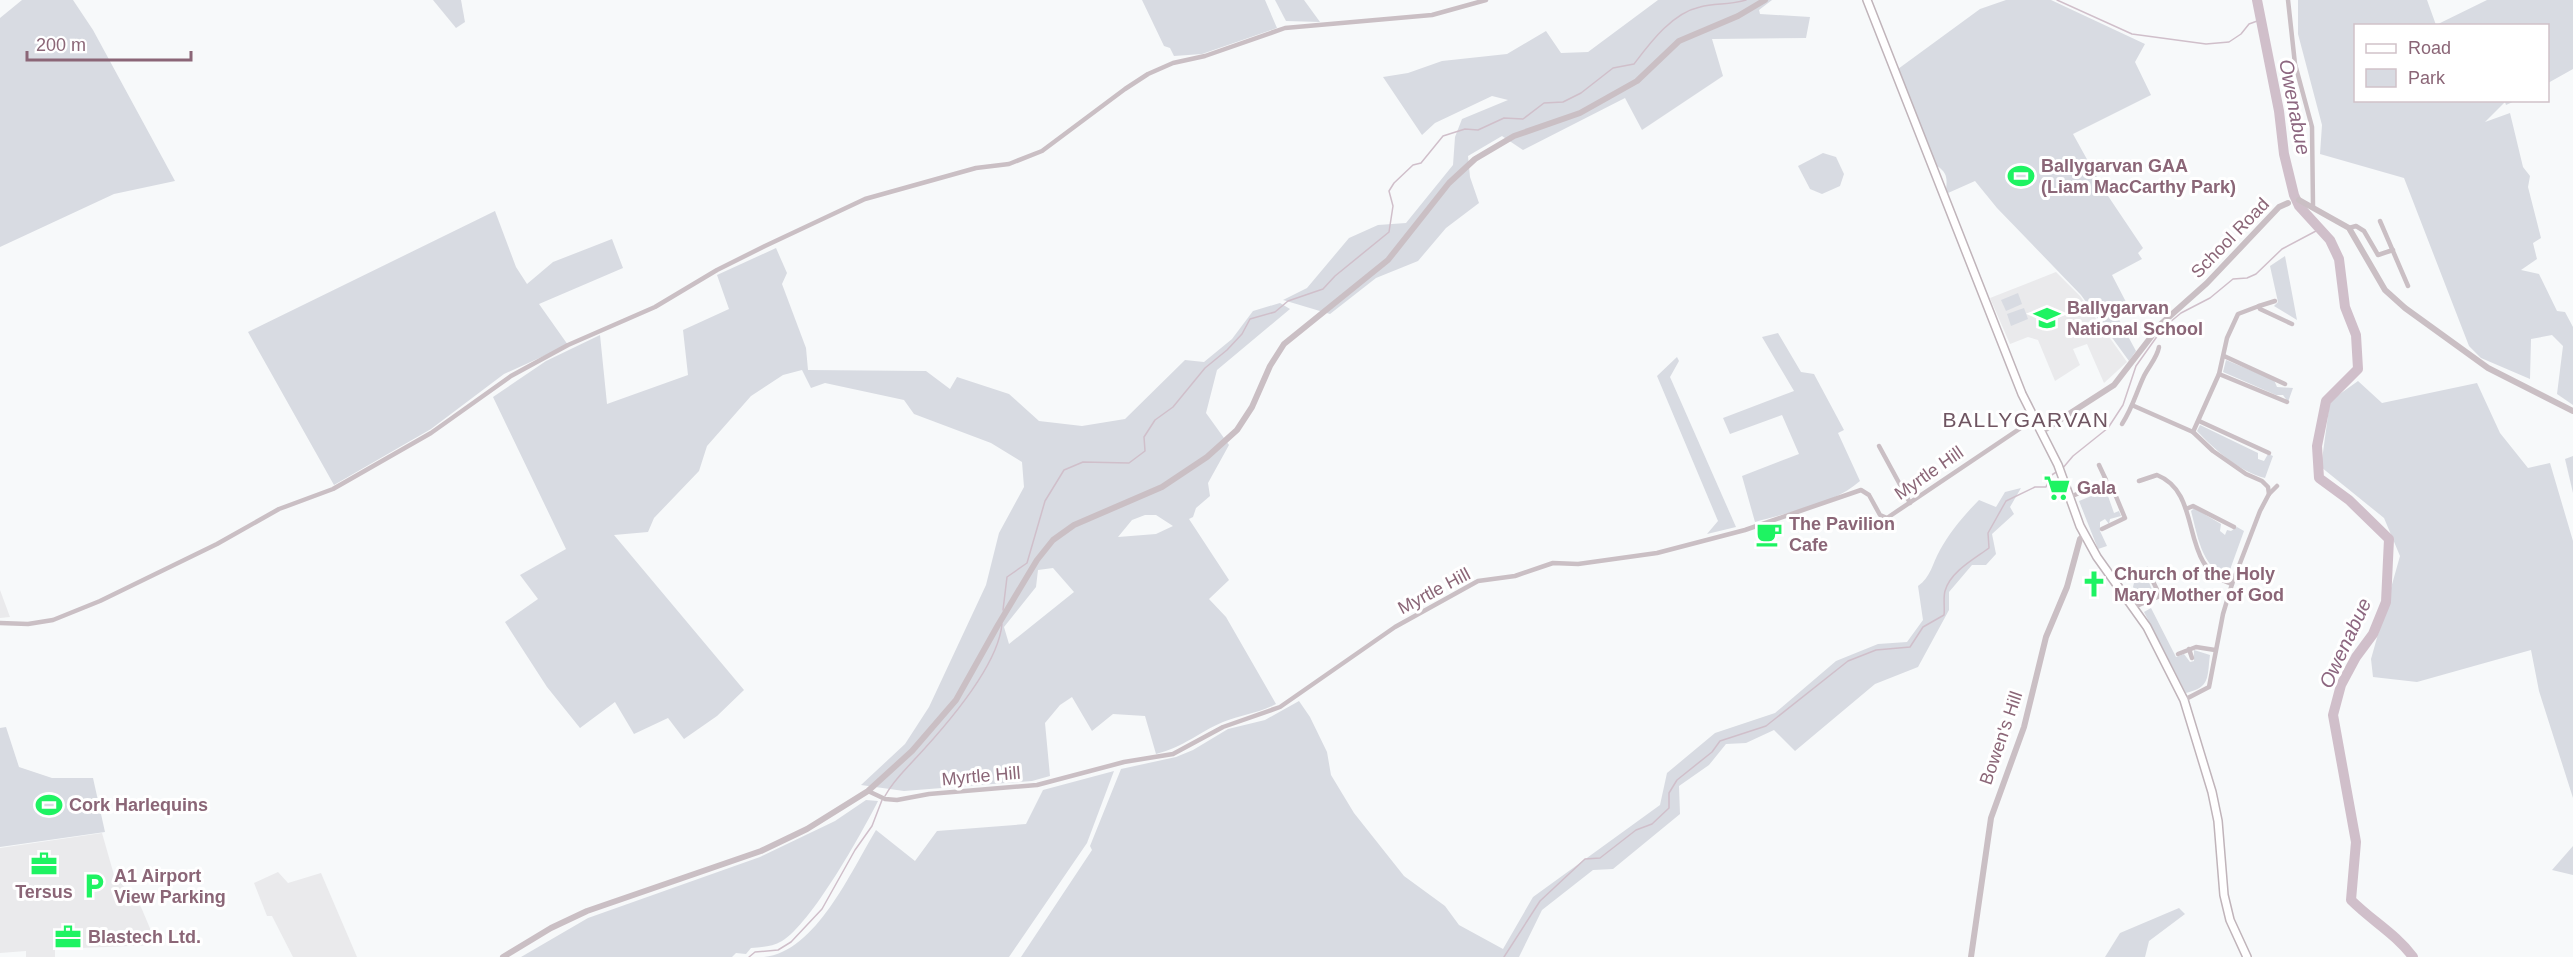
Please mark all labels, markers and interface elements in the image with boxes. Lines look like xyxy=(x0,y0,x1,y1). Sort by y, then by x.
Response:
scale bar xyxy=(27,24,190,62)
legend xyxy=(2354,24,2549,102)
text: 200 m xyxy=(36,35,86,55)
text: Road xyxy=(2408,38,2451,58)
water label: Owenabue xyxy=(2275,57,2315,157)
text: Park xyxy=(2408,68,2446,88)
place label: Ballygarvan GAA (Liam MacCarthy Park) xyxy=(2041,156,2236,197)
sports icon: Ballygarvan GAA (Liam MacCarthy Park) xyxy=(2006,161,2036,191)
street label: School Road xyxy=(2187,194,2273,282)
place label: Ballygarvan National School xyxy=(2067,298,2203,339)
school or university icon: Ballygarvan National School xyxy=(2032,303,2062,333)
district label: BALLYGARVAN xyxy=(1942,408,2110,431)
street label: Myrtle Hill xyxy=(1891,442,1967,504)
supermarket icon: Gala xyxy=(2042,473,2072,503)
place label: Gala xyxy=(2077,478,2117,498)
place label: The Pavilion Cafe xyxy=(1789,514,1895,555)
cafe icon: The Pavilion Cafe xyxy=(1754,519,1784,549)
street label: Myrtle Hill xyxy=(1394,564,1474,618)
place label: Church of the Holy Mary Mother of God xyxy=(2114,564,2284,605)
church icon: Church of the Holy Mary Mother of God xyxy=(2079,569,2109,599)
water label: Owenabue xyxy=(2315,595,2375,691)
street label: Bowen's Hill xyxy=(1976,689,2026,787)
street label: Myrtle Hill xyxy=(941,763,1021,789)
sports icon: Cork Harlequins xyxy=(34,790,64,820)
place label: Cork Harlequins xyxy=(69,795,208,815)
office icon: Tersus xyxy=(29,849,59,879)
place label: A1 Airport View Parking xyxy=(114,866,226,907)
parking icon: A1 Airport View Parking xyxy=(79,871,109,901)
place label: Tersus xyxy=(15,882,73,902)
office icon: Blastech Ltd. xyxy=(53,922,83,952)
place label: Blastech Ltd. xyxy=(88,927,201,947)

